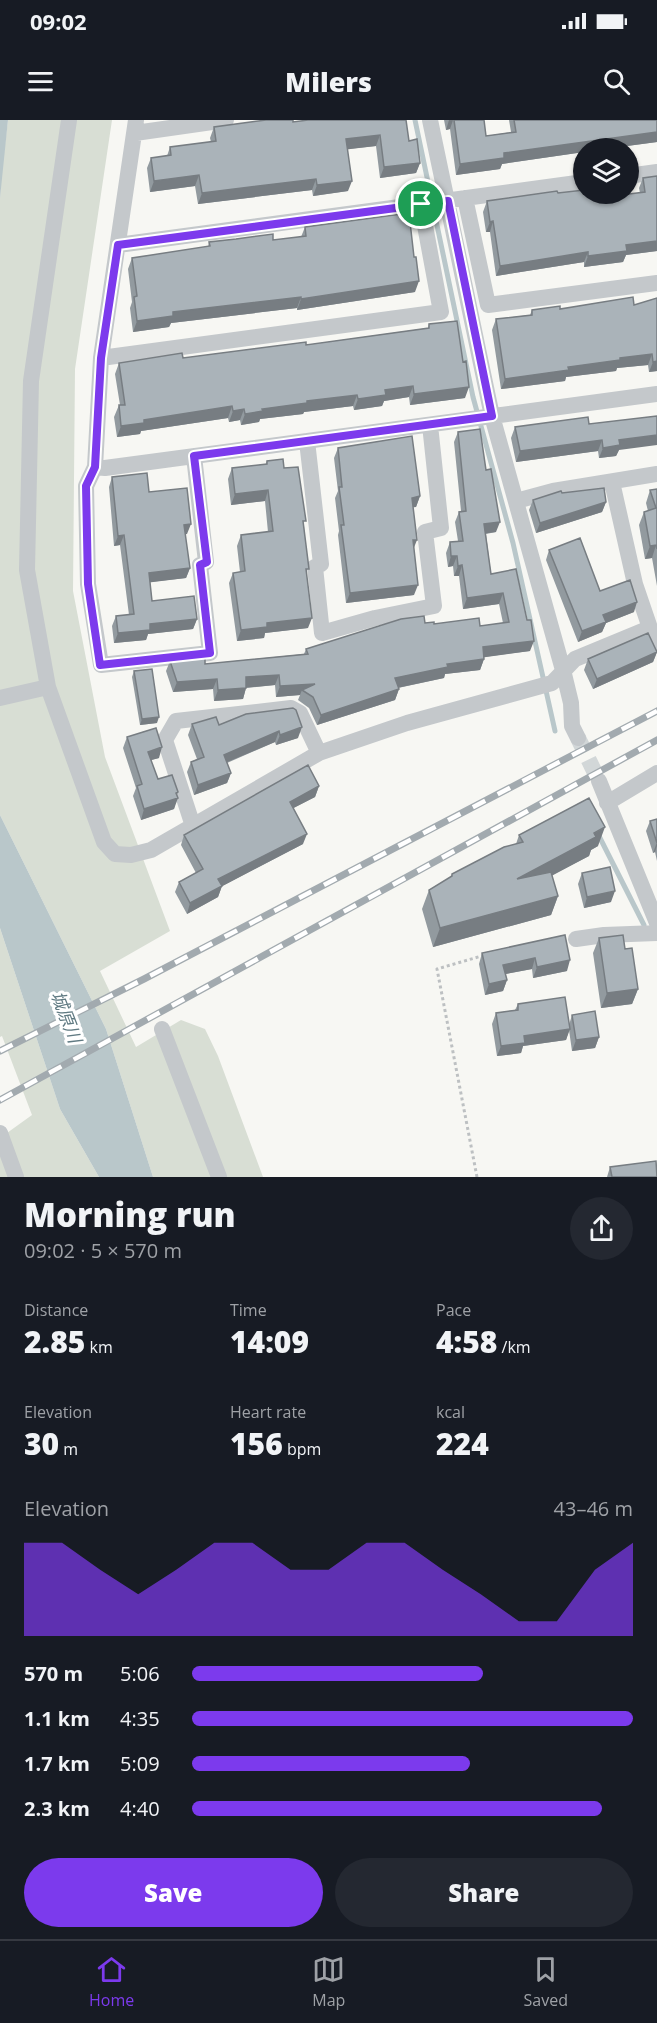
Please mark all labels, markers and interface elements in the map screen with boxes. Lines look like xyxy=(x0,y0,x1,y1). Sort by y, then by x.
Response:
text: 09:02 xyxy=(30,6,87,36)
text: Milers xyxy=(285,63,372,100)
icon: menu xyxy=(24,65,57,98)
icon: search xyxy=(600,65,633,98)
map controls xyxy=(573,138,639,204)
button: layers xyxy=(573,138,639,204)
pin xyxy=(395,178,446,229)
icon: arrive xyxy=(404,187,437,220)
water label: 城原川 xyxy=(46,987,89,1048)
text: Morning run xyxy=(24,1192,236,1237)
button: share xyxy=(570,1197,633,1260)
text: 09:02 · 5 × 570 m xyxy=(24,1237,182,1264)
text: Distance xyxy=(24,1299,88,1321)
text: Time xyxy=(230,1299,267,1321)
text: Pace xyxy=(436,1299,471,1321)
text: 2.85 xyxy=(24,1321,85,1362)
text: 14:09 xyxy=(230,1321,309,1362)
text: 4:58 xyxy=(436,1321,497,1362)
text: km xyxy=(85,1336,113,1358)
text: /km xyxy=(497,1336,531,1358)
text: Elevation xyxy=(24,1401,92,1423)
text: Heart rate xyxy=(230,1401,306,1423)
text: kcal xyxy=(436,1401,465,1423)
text: 30 xyxy=(24,1423,59,1464)
text: 156 xyxy=(230,1423,283,1464)
text: 224 xyxy=(436,1423,489,1464)
text: m xyxy=(59,1438,78,1460)
text: bpm xyxy=(283,1438,321,1460)
text: Elevation xyxy=(24,1495,109,1522)
text: 43–46 m xyxy=(554,1495,633,1522)
text: 570 m xyxy=(24,1660,83,1687)
text: 5:06 xyxy=(120,1660,160,1687)
text: 1.1 km xyxy=(24,1705,90,1732)
text: 4:35 xyxy=(120,1705,160,1732)
text: 1.7 km xyxy=(24,1750,90,1777)
text: 5:09 xyxy=(120,1750,160,1777)
text: 2.3 km xyxy=(24,1795,90,1822)
text: 4:40 xyxy=(120,1795,160,1822)
button: Save xyxy=(24,1858,323,1927)
button: Share xyxy=(335,1858,633,1927)
tab: Home xyxy=(89,1953,134,2011)
tab: Map xyxy=(312,1953,345,2011)
tab: Saved xyxy=(523,1953,568,2011)

